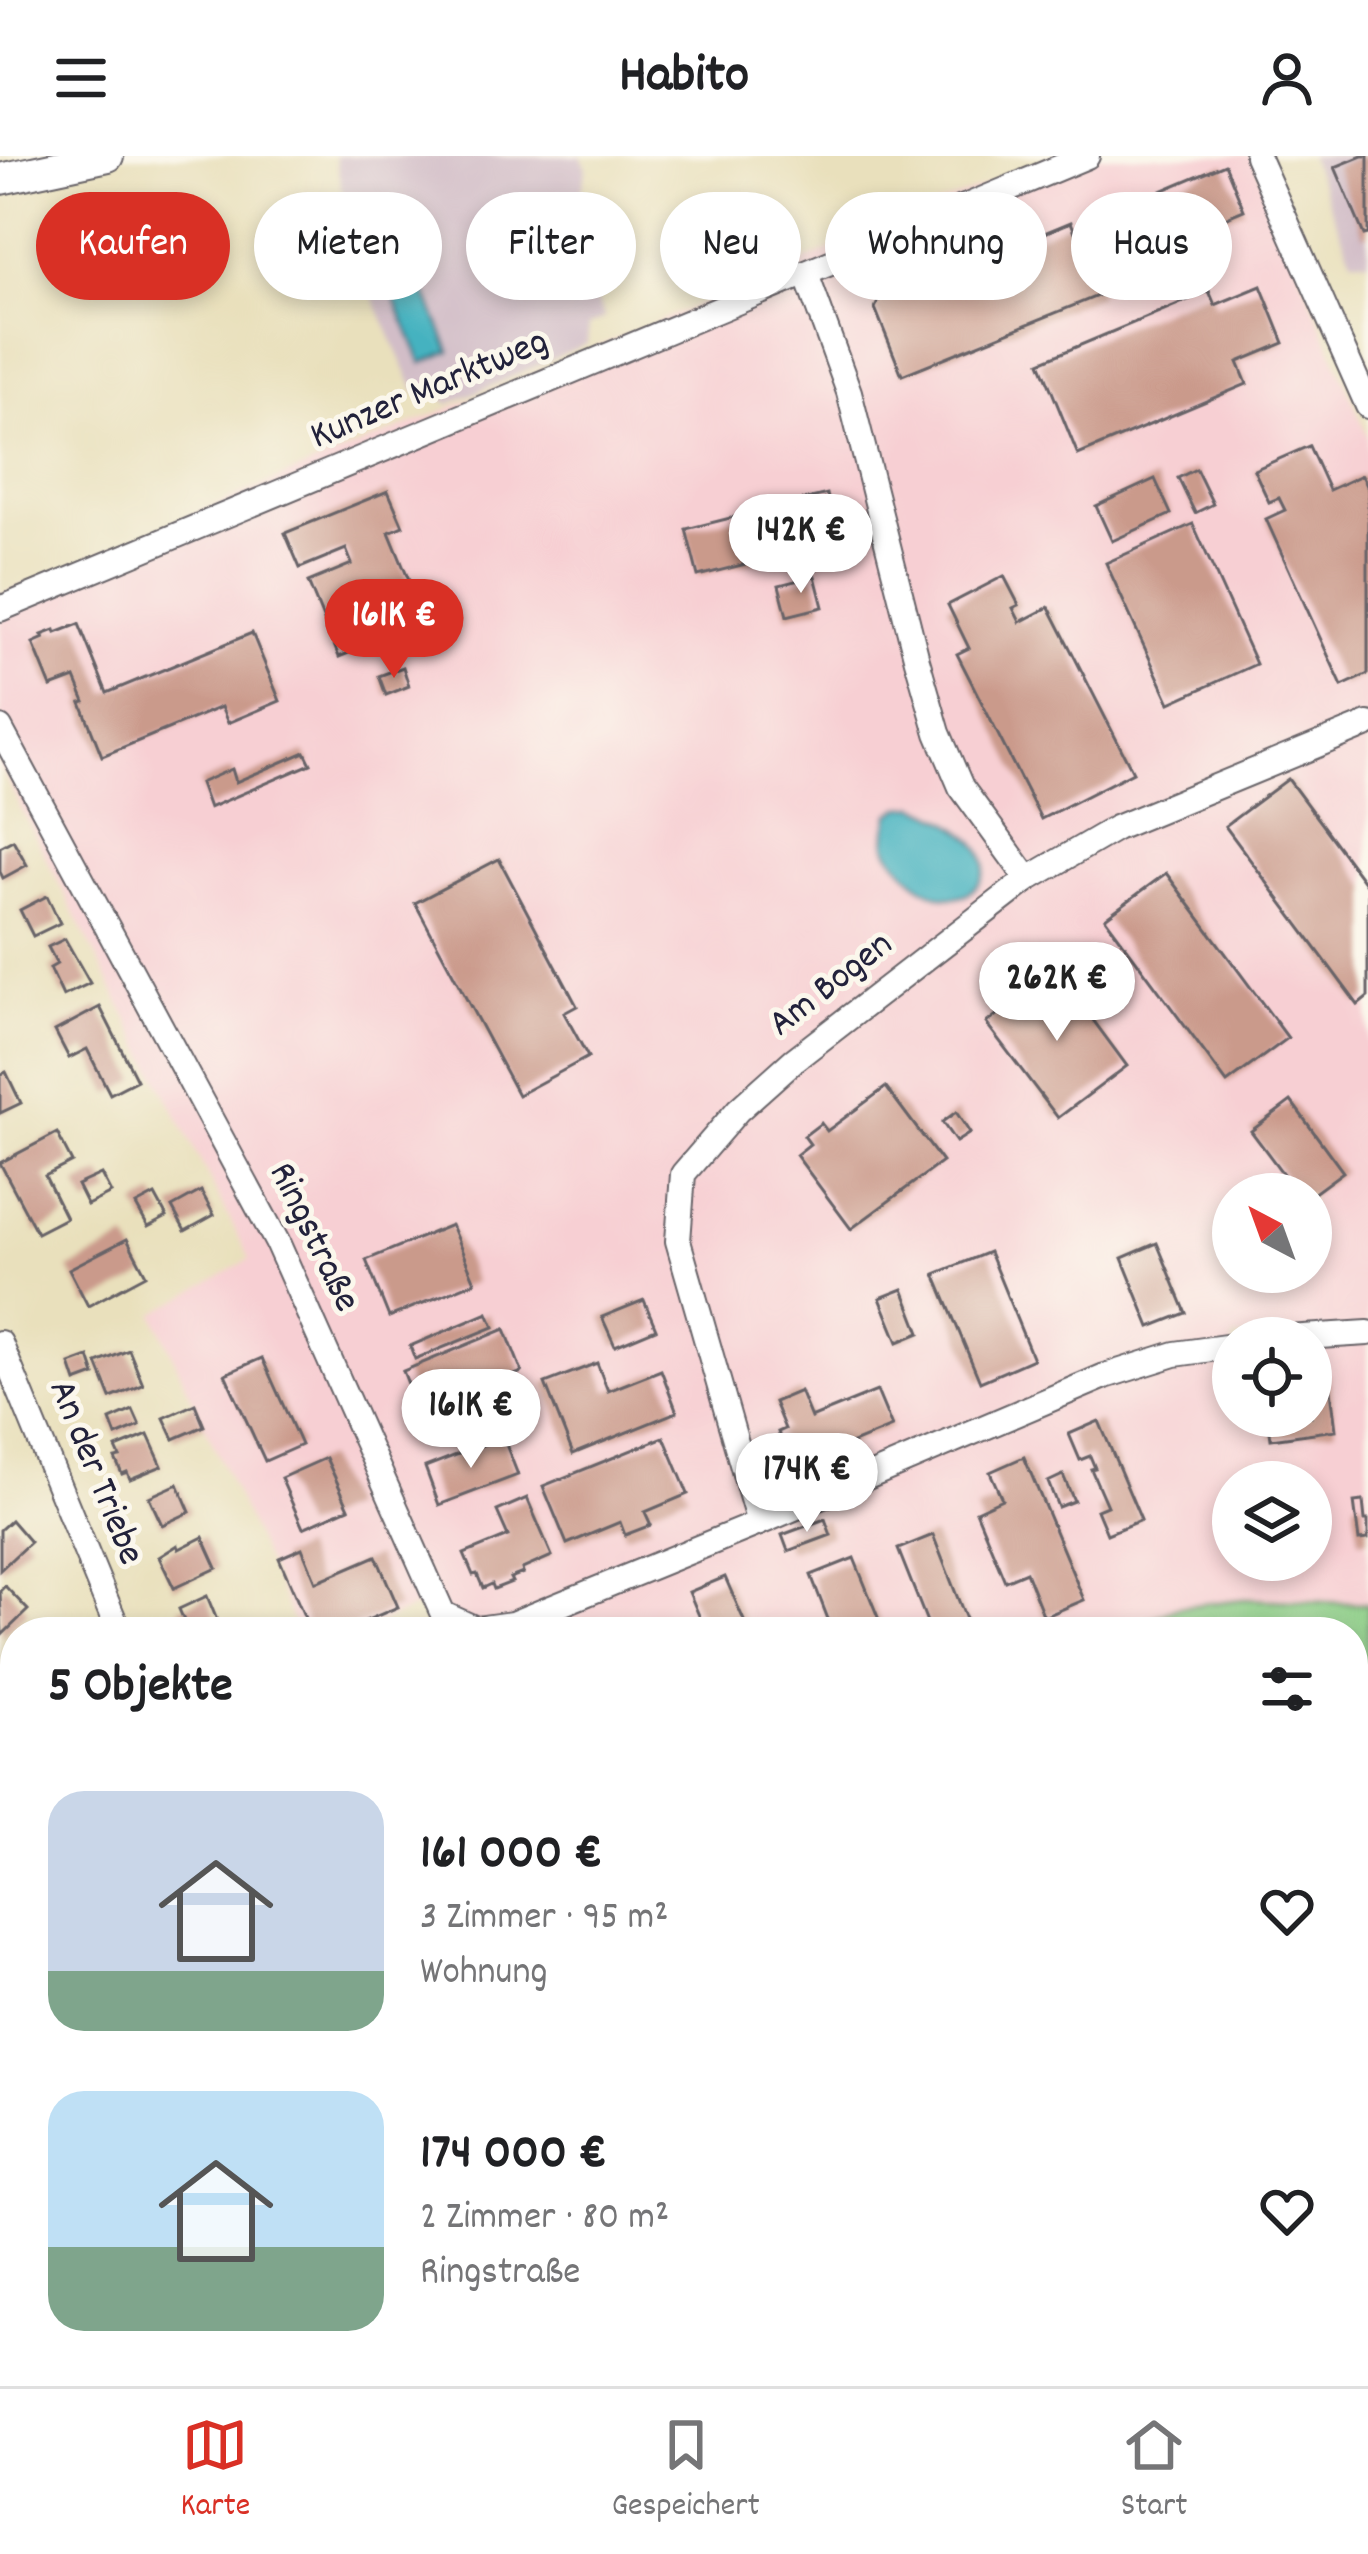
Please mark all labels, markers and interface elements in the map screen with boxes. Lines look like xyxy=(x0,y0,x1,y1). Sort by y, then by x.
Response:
text: Habito xyxy=(619,40,749,117)
icon: menu xyxy=(48,45,114,111)
icon: person xyxy=(1254,45,1320,111)
chip: Kaufen xyxy=(36,192,230,300)
chip: Mieten xyxy=(254,192,442,300)
chip: Filter xyxy=(466,192,636,300)
chip: Neu xyxy=(660,192,801,300)
chip: Wohnung xyxy=(825,192,1047,300)
chip: Haus xyxy=(1071,192,1232,300)
street label: Kunzer Marktweg xyxy=(303,316,557,466)
pin: 142K € xyxy=(703,494,899,596)
text: 142K € xyxy=(756,505,846,560)
pin: 161K € xyxy=(296,579,492,681)
text: 161K € xyxy=(352,590,436,645)
street label: Am Bogen xyxy=(758,920,906,1052)
pin: 262K € xyxy=(959,942,1155,1044)
text: 262K € xyxy=(1006,953,1108,1008)
street label: Ringstraße xyxy=(252,1154,372,1322)
north arrow xyxy=(1212,1173,1332,1293)
map controls xyxy=(1212,1173,1332,1581)
button: locate xyxy=(1212,1317,1332,1437)
pin: 161K € xyxy=(373,1369,569,1471)
street label: An der Triebe xyxy=(32,1372,156,1574)
text: 161K € xyxy=(429,1380,513,1435)
pin: 174K € xyxy=(709,1433,905,1535)
text: 174K € xyxy=(763,1444,851,1499)
button: layers xyxy=(1212,1461,1332,1581)
text: 5 Objekte xyxy=(48,1653,233,1725)
icon: filters xyxy=(1254,1656,1320,1722)
text: 161 000 € xyxy=(420,1820,603,1892)
icon: home xyxy=(144,1839,288,1983)
icon: heart xyxy=(1254,1878,1320,1944)
text: 3 Zimmer · 95 m² xyxy=(420,1892,668,1947)
text: Wohnung xyxy=(420,1947,548,2002)
text: 174 000 € xyxy=(420,2120,607,2192)
icon: home xyxy=(144,2139,288,2283)
icon: heart xyxy=(1254,2178,1320,2244)
text: 2 Zimmer · 80 m² xyxy=(420,2192,669,2247)
text: Ringstraße xyxy=(420,2247,581,2302)
tab: Karte xyxy=(181,2412,250,2531)
tab: Gespeichert xyxy=(611,2412,760,2531)
tab: Start xyxy=(1121,2412,1187,2531)

